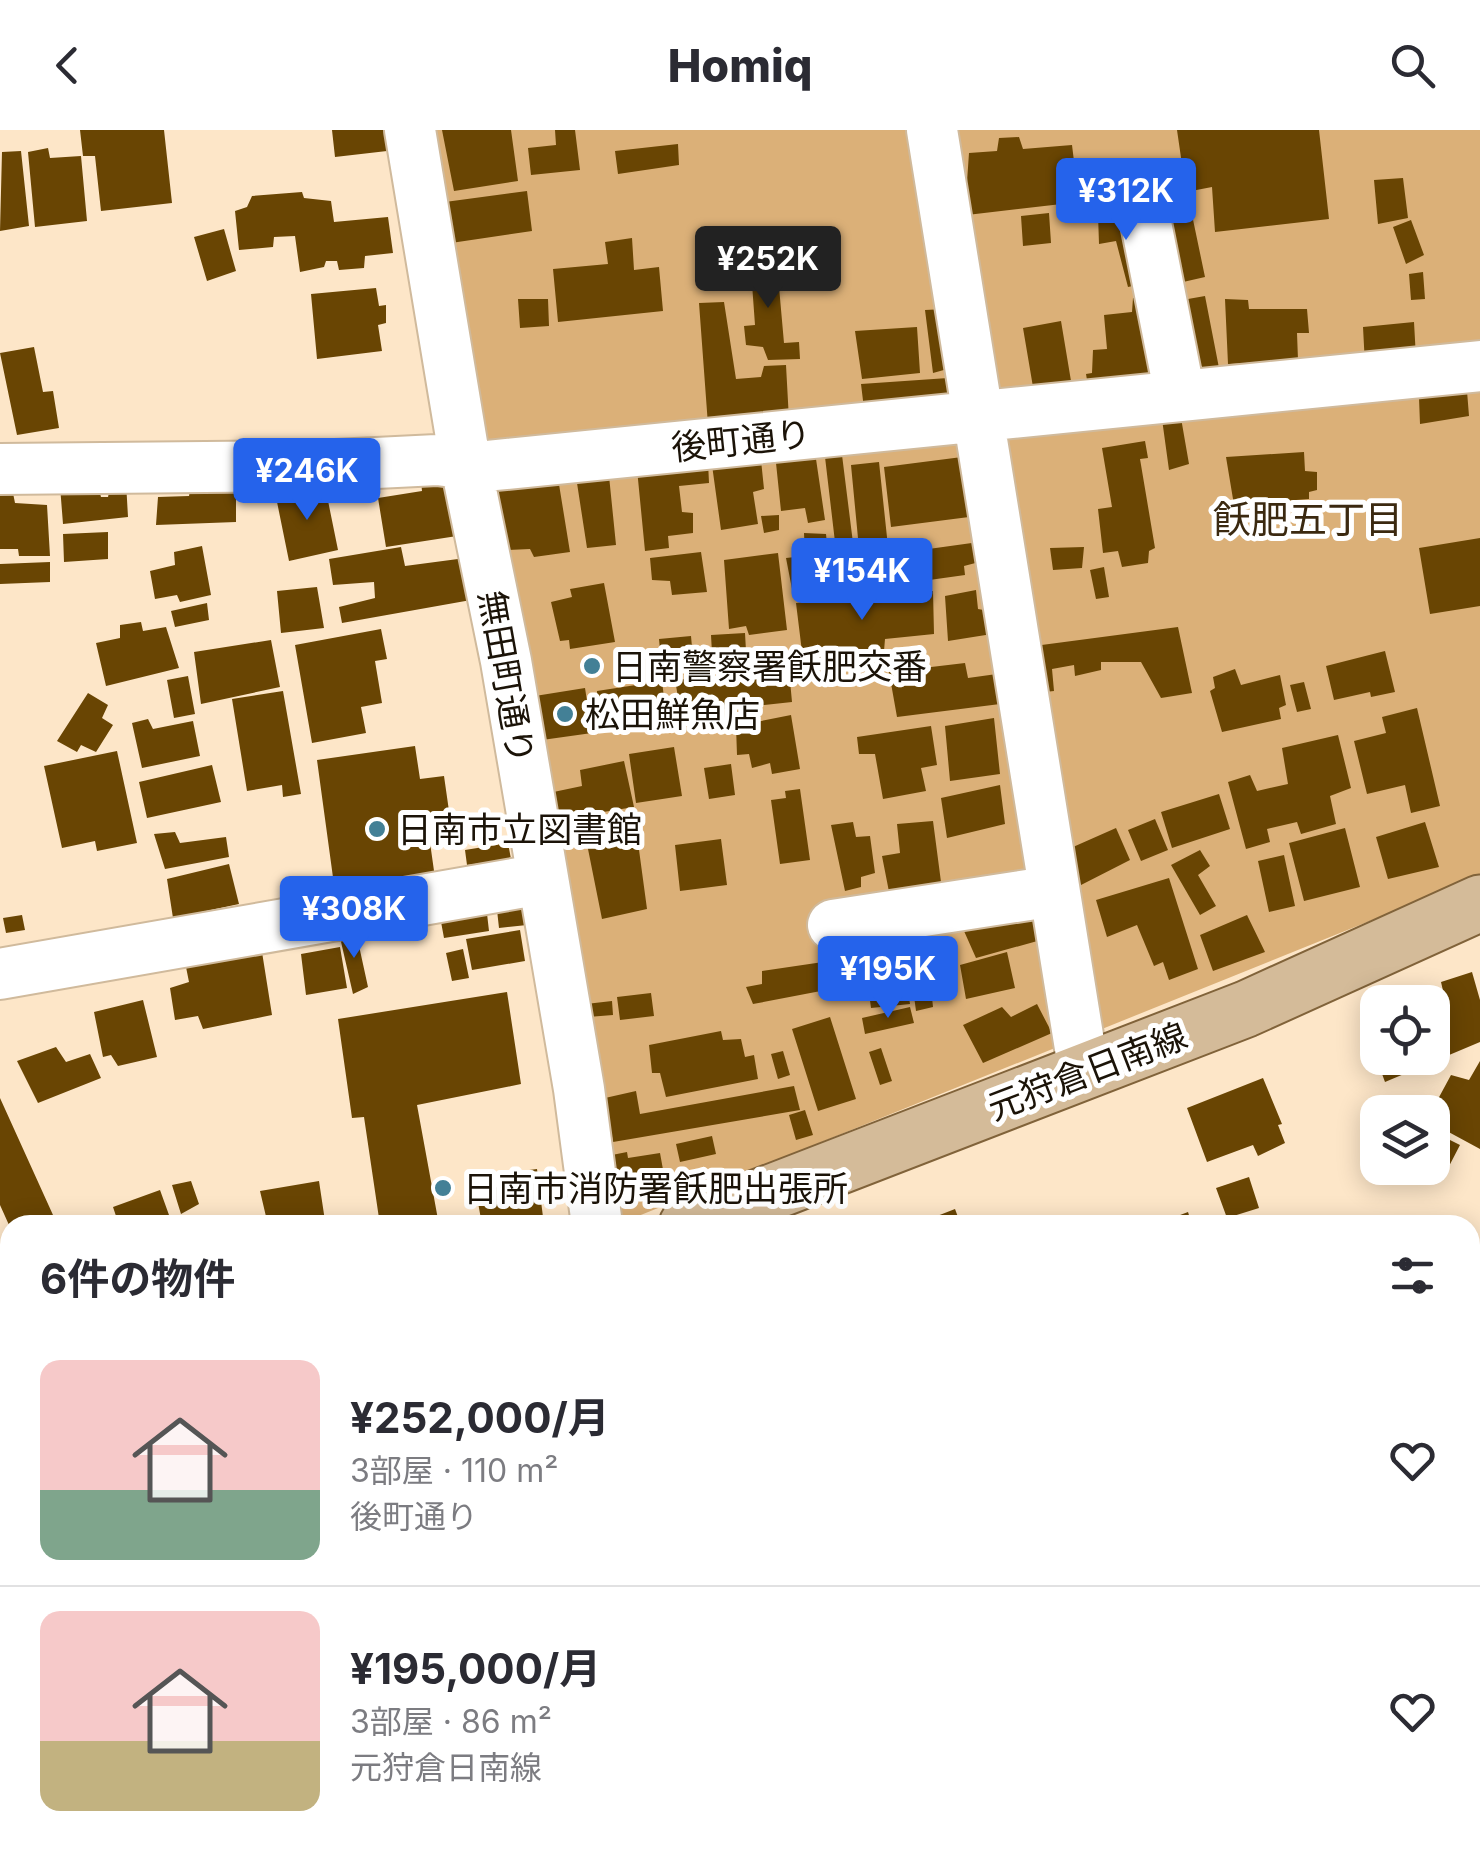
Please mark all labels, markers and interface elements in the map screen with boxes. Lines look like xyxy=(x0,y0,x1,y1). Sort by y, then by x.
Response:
icon: back xyxy=(40,38,95,93)
text: Homiq xyxy=(668,38,812,93)
icon: search xyxy=(1385,38,1440,93)
pin: ¥312K xyxy=(1056,158,1196,243)
text: ¥312K xyxy=(1078,171,1174,210)
pin: ¥252K xyxy=(698,226,838,311)
text: ¥252K xyxy=(717,239,819,278)
street label: 後町通り xyxy=(669,412,813,468)
pin: ¥246K xyxy=(237,438,377,523)
text: ¥246K xyxy=(255,451,359,490)
district label: 飫肥五丁目 xyxy=(1213,496,1403,542)
pin: ¥154K xyxy=(792,538,932,623)
text: ¥154K xyxy=(813,551,911,590)
street label: 無田町通り xyxy=(471,587,543,767)
place label: 日南警察署飫肥交番 xyxy=(612,645,927,687)
marker: 日南警察署飫肥交番 xyxy=(581,655,603,677)
place label: 松田鮮魚店 xyxy=(585,693,760,735)
marker: 松田鮮魚店 xyxy=(554,703,576,725)
place label: 日南市立図書館 xyxy=(397,808,642,850)
marker: 日南市立図書館 xyxy=(366,818,388,840)
pin: ¥308K xyxy=(284,876,424,961)
text: ¥308K xyxy=(302,889,406,928)
pin: ¥195K xyxy=(818,936,958,1021)
text: ¥195K xyxy=(840,949,936,988)
map controls xyxy=(1360,985,1450,1185)
button: locate xyxy=(1360,985,1450,1075)
street label: 元狩倉日南線 xyxy=(981,1014,1193,1128)
button: layers xyxy=(1360,1095,1450,1185)
place label: 日南市消防署飫肥出張所 xyxy=(463,1167,848,1209)
marker: 日南市消防署飫肥出張所 xyxy=(432,1177,454,1199)
icon: filters xyxy=(1385,1248,1440,1303)
text: 6件の物件 xyxy=(40,1253,235,1304)
text: ¥252,000/月 xyxy=(350,1392,610,1443)
icon: home xyxy=(120,1400,240,1520)
icon: heart xyxy=(1385,1433,1440,1488)
text: 3部屋 · 110 m² xyxy=(350,1451,558,1490)
text: 後町通り xyxy=(350,1497,478,1536)
text: ¥195,000/月 xyxy=(350,1643,601,1694)
icon: home xyxy=(120,1651,240,1771)
icon: heart xyxy=(1385,1684,1440,1739)
text: 3部屋 · 86 m² xyxy=(350,1702,552,1741)
text: 元狩倉日南線 xyxy=(350,1748,542,1787)

